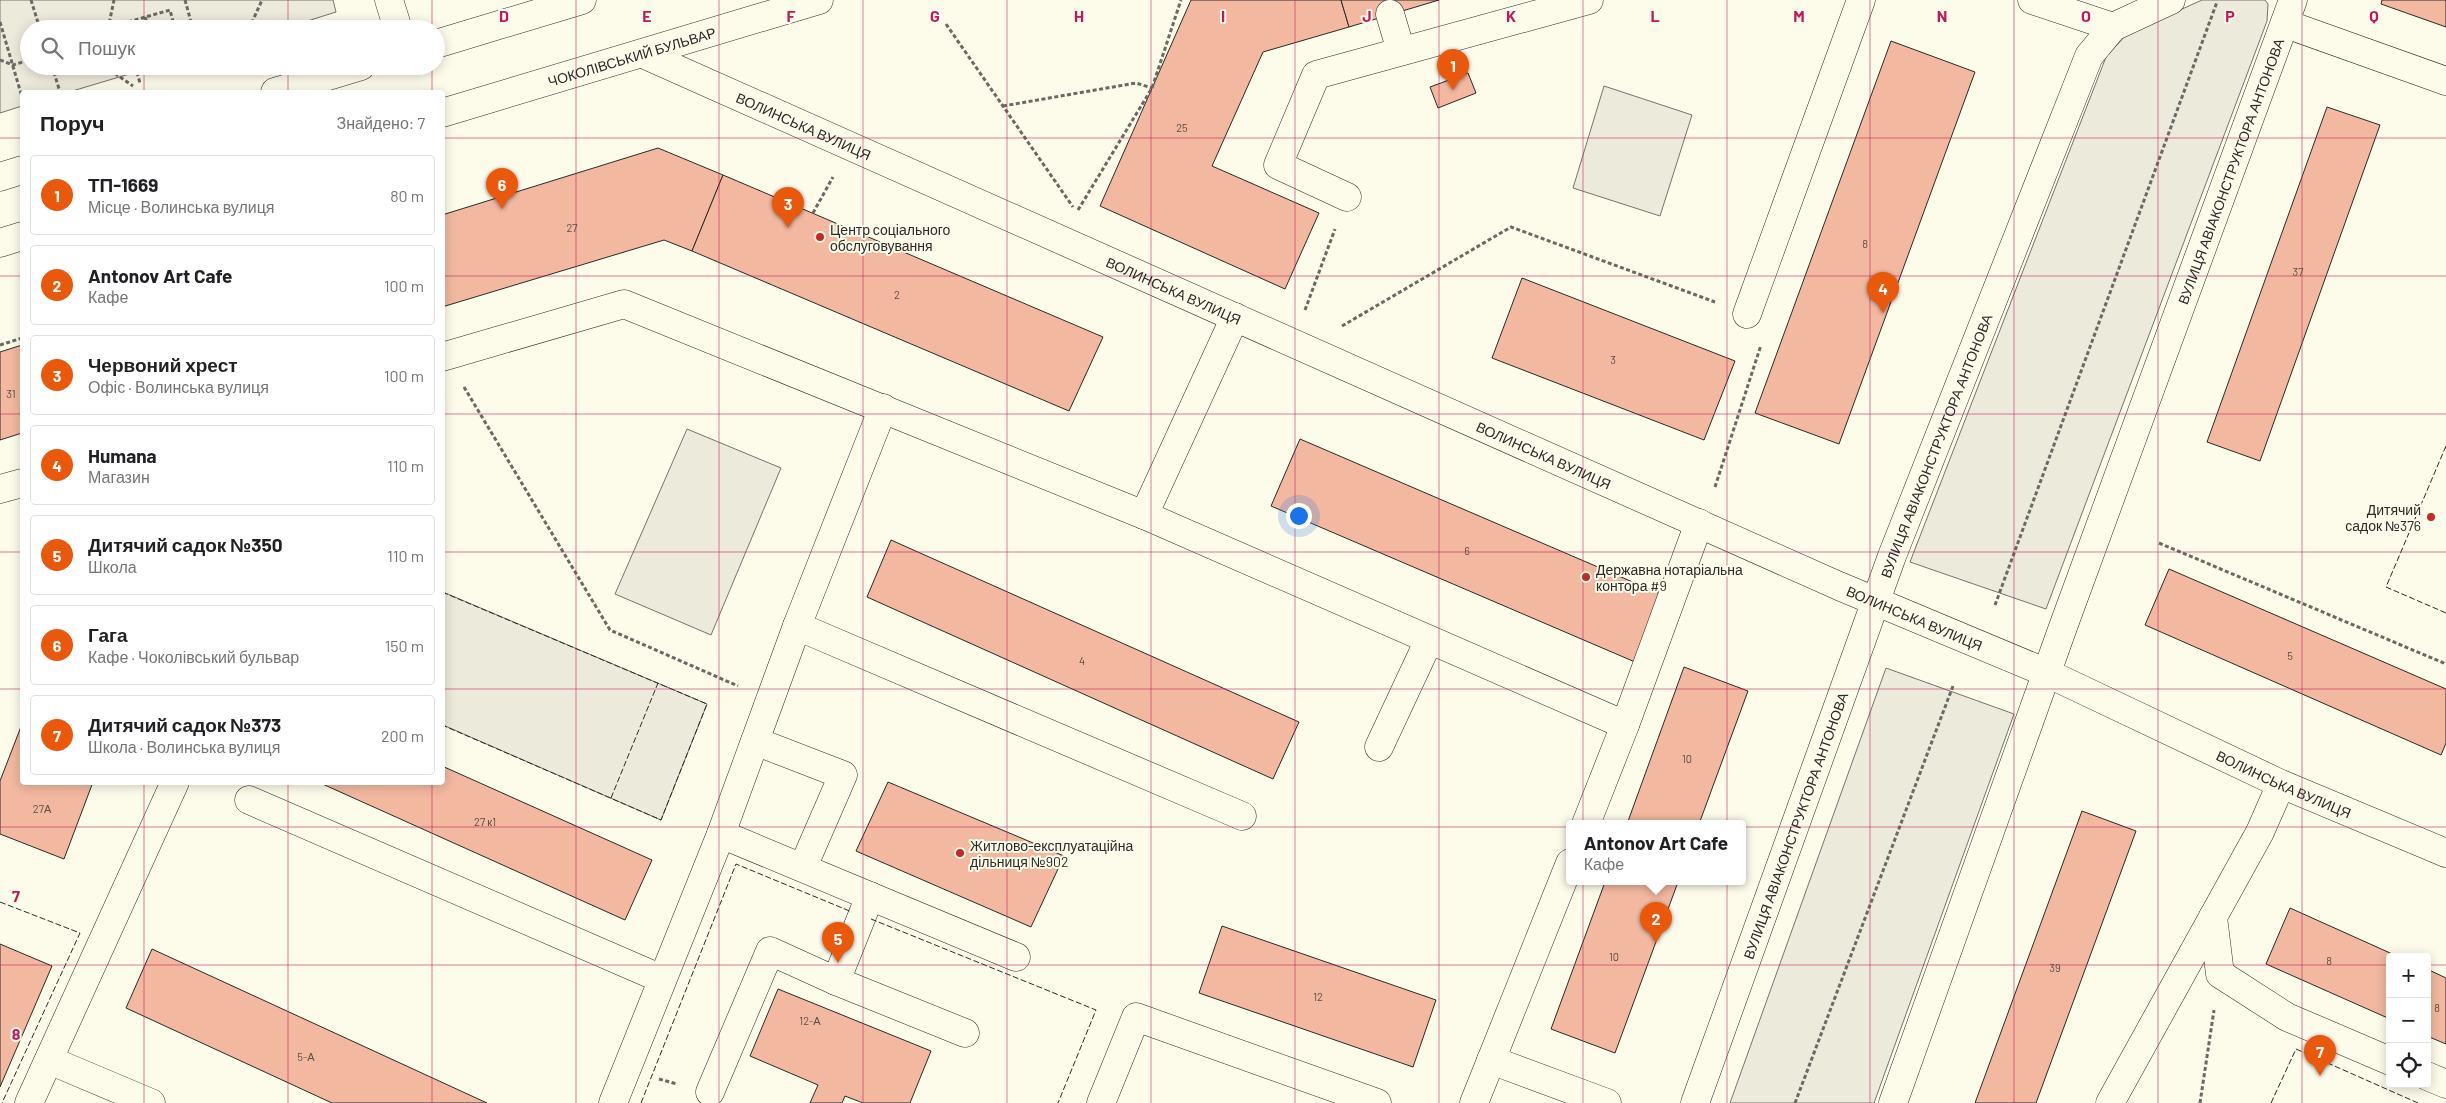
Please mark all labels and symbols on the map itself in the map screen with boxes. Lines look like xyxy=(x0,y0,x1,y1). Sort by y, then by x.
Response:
text: D xyxy=(499,6,509,25)
text: E xyxy=(642,6,652,25)
text: F xyxy=(787,6,796,25)
text: G xyxy=(930,6,940,25)
text: H xyxy=(1074,6,1084,25)
text: I xyxy=(1221,6,1225,25)
text: J xyxy=(1362,6,1372,25)
text: K xyxy=(1506,6,1516,25)
text: L xyxy=(1650,6,1660,25)
text: M xyxy=(1793,6,1805,25)
text: N xyxy=(1937,6,1947,25)
text: O xyxy=(2081,6,2091,25)
text: P xyxy=(2225,6,2235,25)
text: Q xyxy=(2369,6,2379,25)
street label: ЧОКОЛІВСЬКИЙ БУЛЬВАР xyxy=(546,23,718,89)
street label: ВУЛИЦЯ АВІАКОНСТРУКТОРА АНТОНОВА xyxy=(2174,35,2287,306)
pin: 1 xyxy=(1437,49,1469,90)
street label: ВОЛИНСЬКА ВУЛИЦЯ xyxy=(734,88,874,163)
house number: 25 xyxy=(1176,121,1188,134)
pin: 6 xyxy=(486,168,518,209)
pin: 3 xyxy=(772,187,804,228)
house number: 27 xyxy=(566,221,578,234)
place label: Центр соціального обслуговування xyxy=(830,221,951,254)
marker: Центр соціального обслуговування xyxy=(814,231,826,243)
house number: 8 xyxy=(1862,237,1868,250)
street label: ВОЛИНСЬКА ВУЛИЦЯ xyxy=(1104,253,1244,327)
house number: 37 xyxy=(2293,265,2303,278)
pin: 4 xyxy=(1867,272,1899,313)
house number: 2 xyxy=(894,288,900,301)
street label: ВУЛИЦЯ АВІАКОНСТРУКТОРА АНТОНОВА xyxy=(1876,311,1995,580)
house number: 3 xyxy=(1610,353,1616,366)
house number: 31 xyxy=(6,387,16,400)
street label: ВОЛИНСЬКА ВУЛИЦЯ xyxy=(1474,417,1614,492)
place label: Дитячий садок №376 xyxy=(2345,501,2421,534)
your location xyxy=(1286,503,1312,529)
marker: Дитячий садок №376 xyxy=(2425,511,2437,523)
house number: 6 xyxy=(1464,544,1470,557)
place label: Державна нотаріальна контора #9 xyxy=(1596,561,1743,594)
marker: Державна нотаріальна контора #9 xyxy=(1580,571,1592,583)
street label: ВОЛИНСЬКА ВУЛИЦЯ xyxy=(1844,582,1985,654)
house number: 5 xyxy=(2287,649,2293,662)
house number: 4 xyxy=(1079,654,1085,667)
street label: ВУЛИЦЯ АВІАКОНСТРУКТОРА АНТОНОВА xyxy=(1739,689,1851,961)
street label: ВОЛИНСЬКА ВУЛИЦЯ xyxy=(2214,746,2354,821)
house number: 10 xyxy=(1682,752,1692,765)
house number: 27А xyxy=(33,802,52,815)
house number: 27 к1 xyxy=(474,815,496,828)
place label: Житлово-експлуатаційна дільниця №902 xyxy=(970,837,1133,870)
marker: Житлово-експлуатаційна дільниця №902 xyxy=(954,847,966,859)
text: 7 xyxy=(12,886,20,905)
pin: 2 xyxy=(1640,902,1672,943)
pin: 5 xyxy=(822,922,854,963)
house number: 10 xyxy=(1609,950,1619,963)
house number: 8 xyxy=(2326,954,2332,967)
house number: 39 xyxy=(2049,961,2061,974)
house number: 12 xyxy=(1313,990,1323,1003)
house number: 8 xyxy=(2434,1001,2440,1014)
house number: 12-А xyxy=(799,1014,821,1027)
text: 8 xyxy=(12,1024,21,1043)
pin: 7 xyxy=(2304,1035,2336,1076)
house number: 5-А xyxy=(297,1050,315,1063)

